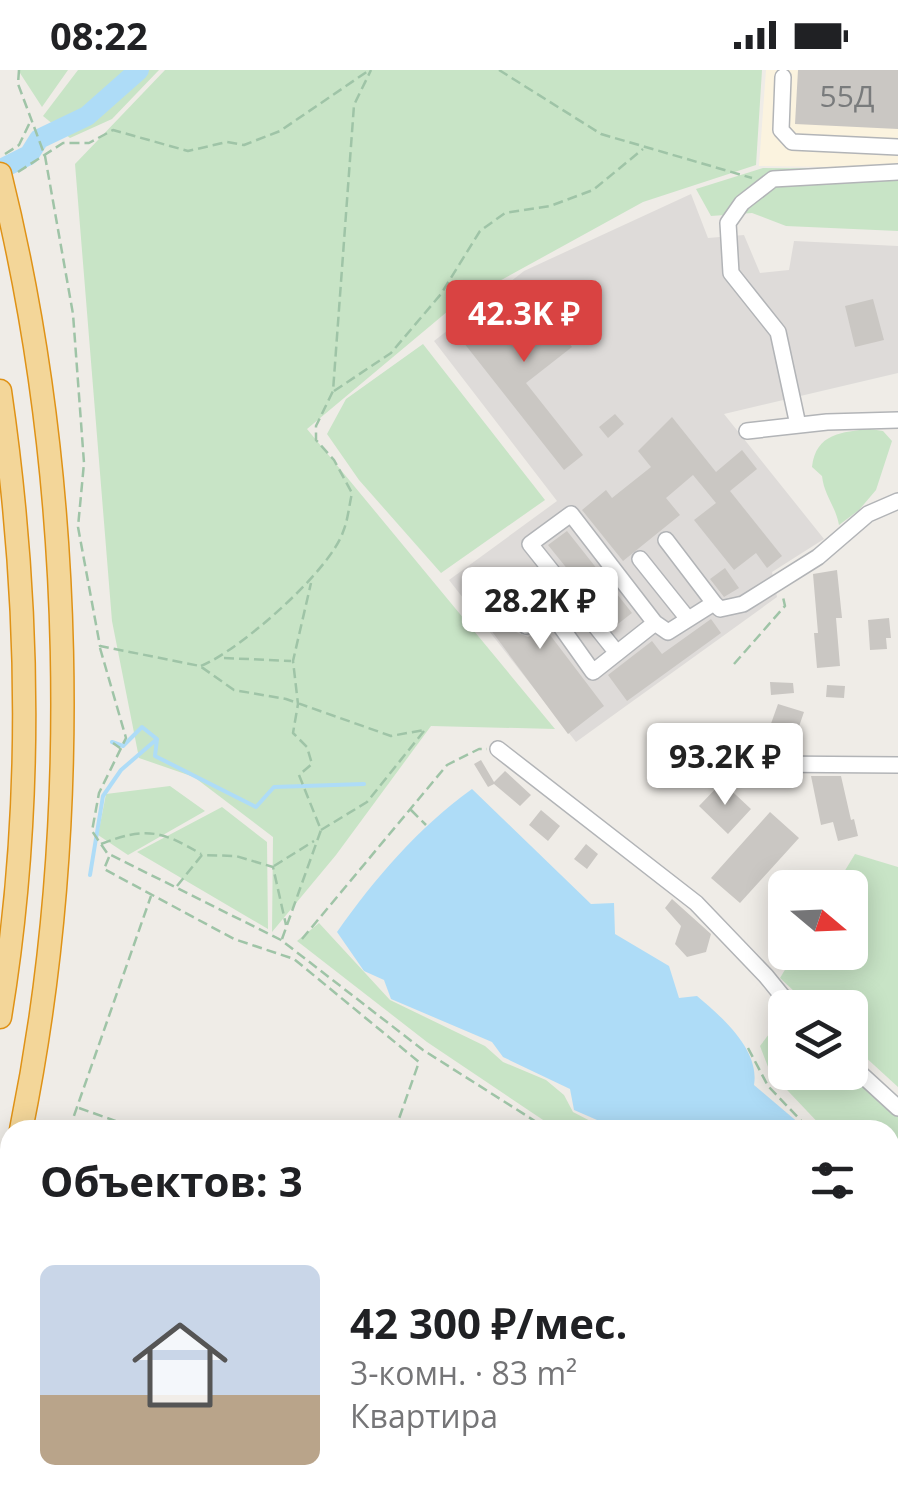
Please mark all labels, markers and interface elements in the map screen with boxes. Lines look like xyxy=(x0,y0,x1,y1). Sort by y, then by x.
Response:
text: 08:22 xyxy=(50,9,148,61)
house number: 55Д xyxy=(820,75,874,116)
pin: 42.3K ₽ xyxy=(432,280,616,365)
text: 42.3K ₽ xyxy=(468,291,580,334)
pin: 28.2K ₽ xyxy=(448,567,632,652)
text: 28.2K ₽ xyxy=(484,578,596,621)
pin: 93.2K ₽ xyxy=(633,723,817,808)
text: 93.2K ₽ xyxy=(669,734,781,777)
north arrow xyxy=(768,870,868,970)
map controls xyxy=(768,870,868,1090)
button: layers xyxy=(768,990,868,1090)
text: Объектов: 3 xyxy=(40,1152,303,1209)
icon: filters xyxy=(805,1153,860,1208)
text: 42 300 ₽/мес. xyxy=(350,1294,628,1351)
icon: home xyxy=(120,1305,240,1425)
text: 3-комн. · 83 m² xyxy=(350,1351,577,1394)
text: Квартира xyxy=(350,1394,498,1437)

